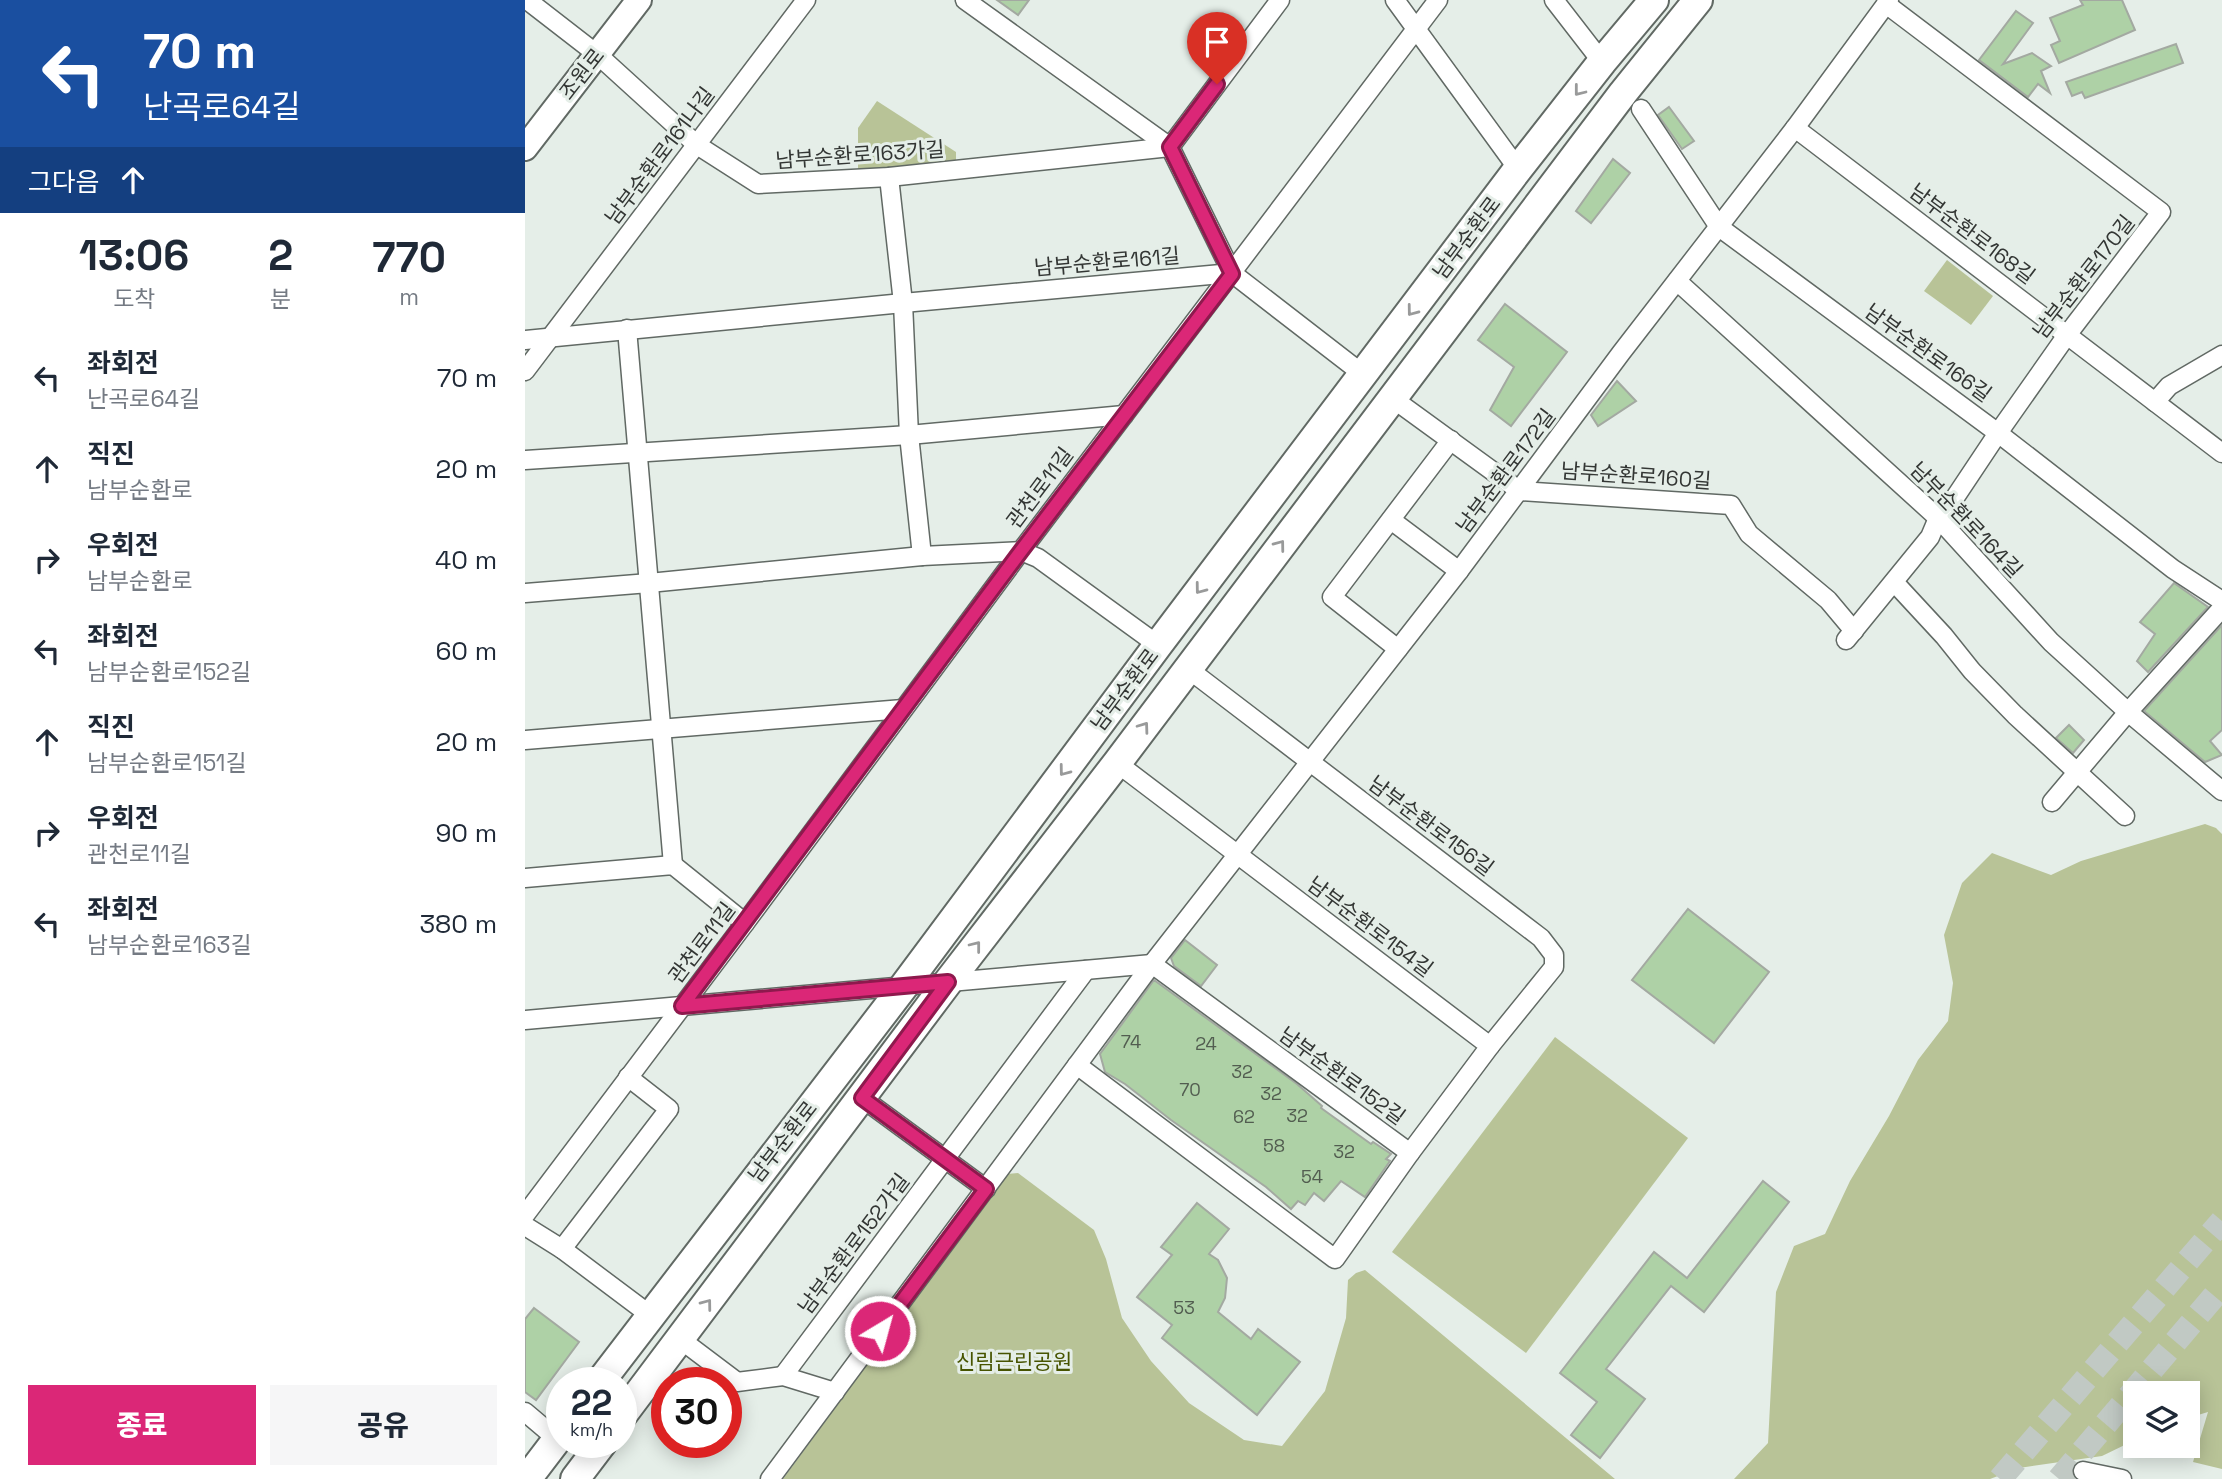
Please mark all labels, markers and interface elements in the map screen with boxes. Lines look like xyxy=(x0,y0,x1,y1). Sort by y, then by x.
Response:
pin xyxy=(1187,12.0,1247,84)
text: 70 m xyxy=(143,20,256,82)
icon: arrive xyxy=(1198,23,1236,61)
icon: left xyxy=(28,28,119,119)
street label: 조원로 xyxy=(553,43,610,105)
street label: 남부순환로161나길 xyxy=(599,81,720,230)
one-way arrow xyxy=(1575,83,1588,95)
text: 난곡로64길 xyxy=(143,87,300,127)
street label: 남부순환로163가길 xyxy=(774,135,945,174)
icon: ahead xyxy=(114,161,152,199)
text: 그다음 xyxy=(28,165,100,199)
street label: 남부순환로168길 xyxy=(1904,177,2041,290)
street label: 남부순환로 xyxy=(1427,191,1506,284)
street label: 남부순환로170길 xyxy=(2027,209,2140,344)
text: 13:06 xyxy=(79,229,189,282)
text: 2 xyxy=(268,229,293,282)
text: 770 xyxy=(372,231,446,284)
street label: 남부순환로161길 xyxy=(1033,242,1181,281)
text: m xyxy=(399,282,419,312)
text: 도착 xyxy=(113,284,155,314)
text: 분 xyxy=(270,284,291,314)
street label: 남부순환로166길 xyxy=(1860,297,1997,408)
one-way arrow xyxy=(1407,303,1420,315)
text: 좌회전 xyxy=(87,346,159,380)
icon: left xyxy=(28,359,66,397)
text: 70 m xyxy=(437,361,497,395)
text: 난곡로64길 xyxy=(87,384,200,414)
street label: 남부순환로172길 xyxy=(1450,403,1561,538)
text: 직진 xyxy=(87,437,135,471)
street label: 관천로11길 xyxy=(1000,442,1079,534)
icon: ahead xyxy=(28,450,66,488)
text: 20 m xyxy=(436,452,497,486)
street label: 남부순환로164길 xyxy=(1904,456,2028,583)
street label: 남부순환로160길 xyxy=(1560,457,1712,494)
text: 남부순환로 xyxy=(87,475,193,505)
text: 우회전 xyxy=(87,528,159,562)
one-way arrow xyxy=(1272,540,1285,552)
icon: right xyxy=(28,541,66,579)
text: 40 m xyxy=(435,543,497,577)
text: 남부순환로 xyxy=(87,566,193,596)
one-way arrow xyxy=(1196,582,1209,594)
text: 좌회전 xyxy=(87,619,159,653)
icon: left xyxy=(28,632,66,670)
text: 60 m xyxy=(435,634,497,668)
street label: 남부순환로 xyxy=(1085,643,1164,736)
text: 남부순환로152길 xyxy=(87,657,251,687)
text: 직진 xyxy=(87,710,135,744)
one-way arrow xyxy=(1136,722,1148,735)
icon: ahead xyxy=(28,723,66,761)
text: 20 m xyxy=(436,725,497,759)
text: 남부순환로151길 xyxy=(87,748,247,778)
one-way arrow xyxy=(1059,764,1072,776)
street label: 남부순환로156길 xyxy=(1363,770,1499,882)
text: 우회전 xyxy=(87,801,159,835)
icon: right xyxy=(28,814,66,852)
text: 90 m xyxy=(435,816,497,850)
text: 관천로11길 xyxy=(87,839,191,869)
street label: 남부순환로154길 xyxy=(1302,871,1438,983)
text: 좌회전 xyxy=(87,892,159,926)
street label: 관천로11길 xyxy=(662,897,741,989)
icon: left xyxy=(28,905,66,943)
text: 380 m xyxy=(419,907,497,941)
text: 남부순환로163길 xyxy=(87,930,252,960)
one-way arrow xyxy=(967,941,980,954)
street label: 남부순환로152길 xyxy=(1274,1021,1411,1131)
house number: 74 xyxy=(1121,1030,1141,1053)
house number: 24 xyxy=(1195,1032,1217,1055)
house number: 32 xyxy=(1231,1060,1253,1083)
house number: 70 xyxy=(1179,1078,1201,1101)
house number: 32 xyxy=(1260,1082,1282,1105)
street label: 남부순환로 xyxy=(742,1095,823,1188)
house number: 32 xyxy=(1286,1104,1308,1127)
house number: 62 xyxy=(1233,1105,1255,1128)
house number: 58 xyxy=(1263,1134,1285,1157)
house number: 32 xyxy=(1333,1140,1355,1163)
house number: 54 xyxy=(1301,1165,1323,1188)
street label: 남부순환로152가길 xyxy=(792,1168,915,1319)
position arrow xyxy=(843,1294,917,1368)
house number: 53 xyxy=(1173,1296,1195,1319)
one-way arrow xyxy=(698,1299,711,1312)
park label: 신림근린공원 xyxy=(956,1348,1072,1375)
speed limit sign: 30 xyxy=(651,1367,742,1458)
text: 22 xyxy=(571,1381,612,1425)
map controls xyxy=(2123,1381,2200,1458)
button: layers xyxy=(2123,1381,2200,1458)
button: 종료 xyxy=(28,1385,256,1465)
button: 공유 xyxy=(270,1385,497,1465)
text: km/h xyxy=(570,1418,613,1441)

